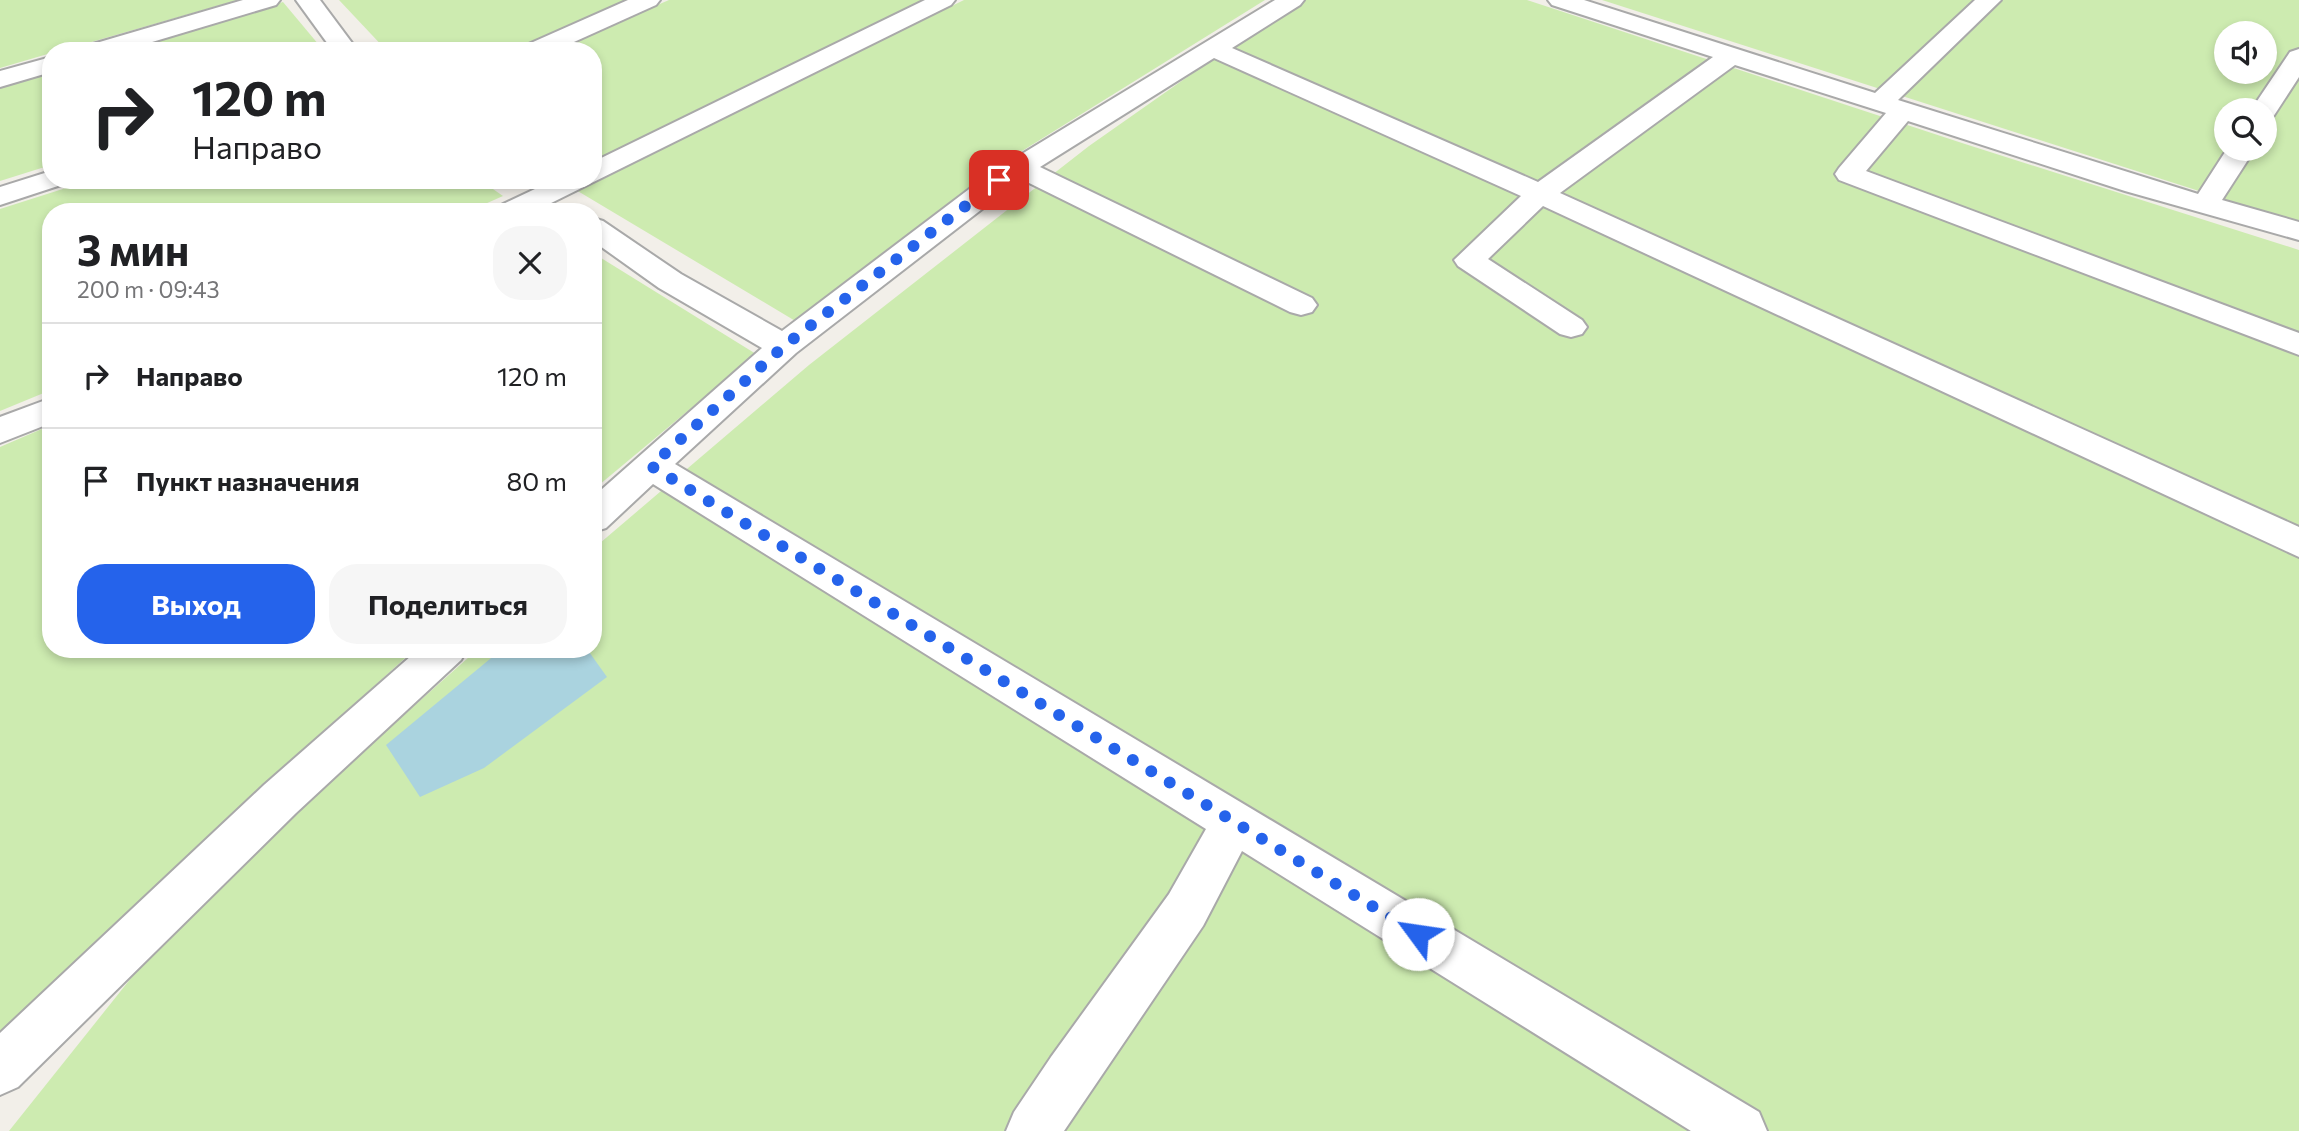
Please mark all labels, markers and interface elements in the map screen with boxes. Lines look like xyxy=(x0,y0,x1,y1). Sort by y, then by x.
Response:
map controls xyxy=(2214,21,2277,161)
button: sound xyxy=(2214,21,2277,84)
text: 120 m xyxy=(192,66,326,126)
icon: right xyxy=(77,70,168,161)
button: search xyxy=(2214,98,2277,161)
text: Направо xyxy=(192,126,322,166)
pin xyxy=(969,150,1029,210)
icon: arrive xyxy=(980,161,1018,199)
text: 3 мин xyxy=(77,223,189,275)
button: close xyxy=(493,226,567,300)
text: 200 m · 09:43 xyxy=(77,275,220,303)
icon: right xyxy=(77,357,115,395)
text: Направо xyxy=(136,360,243,391)
text: 120 m xyxy=(497,360,567,391)
icon: arrive xyxy=(77,462,115,500)
text: Пункт назначения xyxy=(136,465,360,496)
text: 80 m xyxy=(507,465,567,496)
button: Выход xyxy=(77,564,315,644)
button: Поделиться xyxy=(329,564,567,644)
position arrow xyxy=(1381,897,1455,971)

